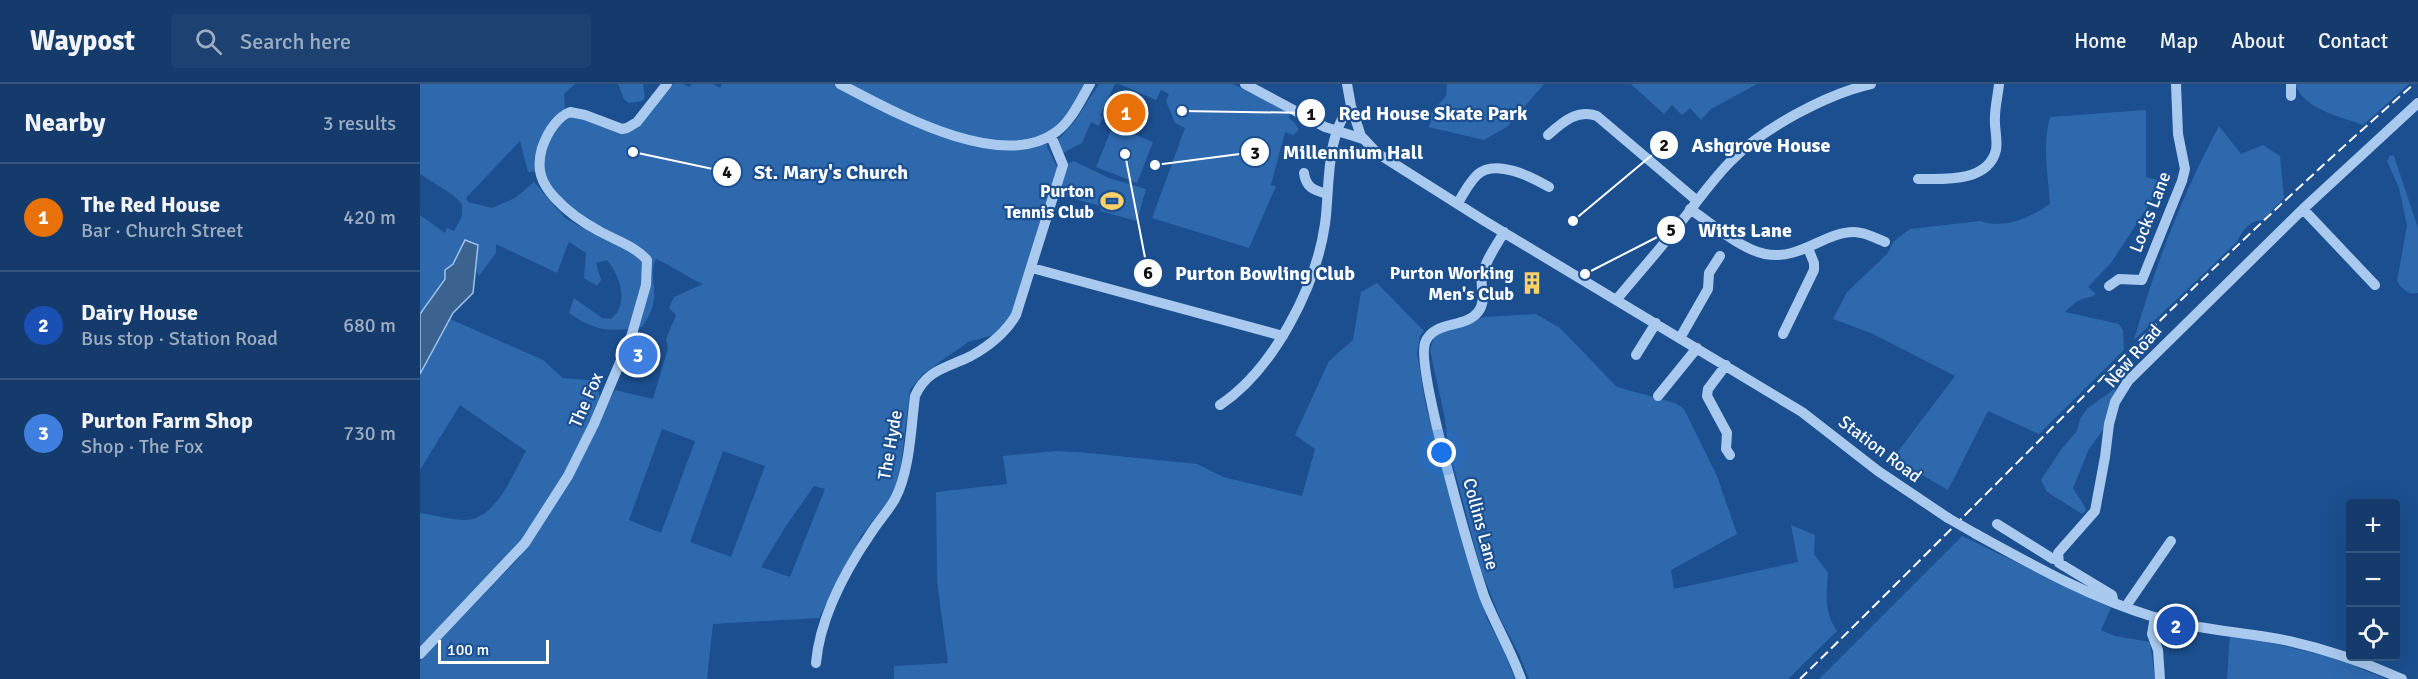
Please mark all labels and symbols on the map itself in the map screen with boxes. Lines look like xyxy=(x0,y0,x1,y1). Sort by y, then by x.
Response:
pin: 1 xyxy=(1106,90,1146,135)
callout: Red House Skate Park xyxy=(1296,94,1539,132)
text: Red House Skate Park xyxy=(1339,101,1528,126)
text: 1 xyxy=(1306,103,1316,125)
callout: Ashgrove House xyxy=(1649,126,1842,164)
callout: Millennium Hall xyxy=(1240,133,1435,171)
text: Ashgrove House xyxy=(1692,133,1830,158)
text: 2 xyxy=(1659,134,1669,156)
text: Millennium Hall xyxy=(1283,140,1423,165)
text: 3 xyxy=(1250,142,1260,164)
callout: St. Mary's Church xyxy=(712,153,920,191)
text: St. Mary's Church xyxy=(754,160,908,185)
text: 4 xyxy=(722,161,732,183)
street label: Locks Lane xyxy=(2125,168,2175,256)
place label: Purton Tennis Club xyxy=(1005,180,1094,223)
sports icon: Purton Tennis Club xyxy=(1099,188,1125,214)
callout: Witts Lane xyxy=(1656,211,1804,249)
text: Witts Lane xyxy=(1698,218,1792,243)
text: 5 xyxy=(1666,219,1676,241)
callout: Purton Bowling Club xyxy=(1133,254,1367,292)
text: Purton Bowling Club xyxy=(1175,261,1355,286)
text: 6 xyxy=(1143,262,1153,284)
place label: Purton Working Men's Club xyxy=(1390,262,1514,305)
building icon: Purton Working Men's Club xyxy=(1519,270,1545,296)
street label: New Road xyxy=(2100,320,2166,392)
pin: 3 xyxy=(618,332,658,378)
street label: The Fox xyxy=(564,368,608,431)
street label: The Hyde xyxy=(873,408,907,482)
street label: Station Road xyxy=(1834,411,1926,487)
your location xyxy=(1427,438,1456,467)
street label: Collins Lane xyxy=(1458,476,1504,572)
pin: 2 xyxy=(2156,604,2196,648)
scale bar xyxy=(438,637,549,664)

